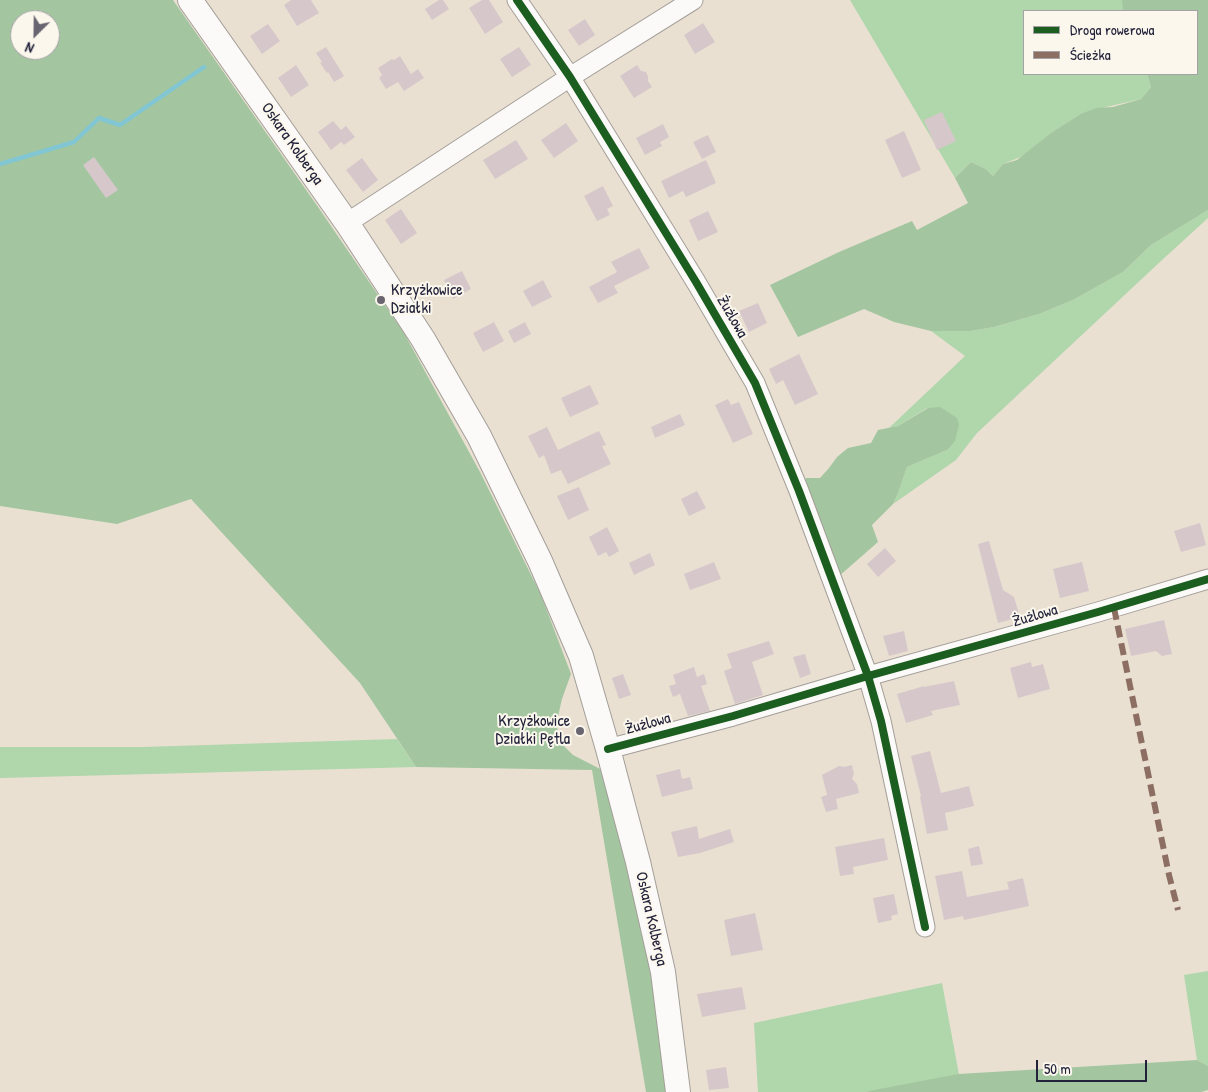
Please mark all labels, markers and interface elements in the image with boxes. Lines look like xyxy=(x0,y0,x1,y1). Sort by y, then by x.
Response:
north arrow xyxy=(10,10,60,60)
legend xyxy=(1023,10,1198,75)
text: Droga rowerowa xyxy=(1070,19,1154,40)
text: N xyxy=(22,38,36,59)
text: Ścieżka xyxy=(1070,44,1111,65)
street label: Oskara Kolberga xyxy=(257,99,327,189)
place label: Krzyżkowice Działki xyxy=(391,281,463,319)
street label: Żużlowa xyxy=(712,292,752,342)
marker: Krzyżkowice Działki xyxy=(375,294,387,306)
street label: Żużlowa xyxy=(1010,600,1060,632)
street label: Żużlowa xyxy=(623,709,673,739)
place label: Krzyżkowice Działki Pętla xyxy=(496,712,570,750)
marker: Krzyżkowice Działki Pętla xyxy=(574,725,586,737)
street label: Oskara Kolberga xyxy=(631,870,671,968)
scale bar xyxy=(1038,1050,1149,1082)
text: 50 m xyxy=(1044,1058,1071,1079)

